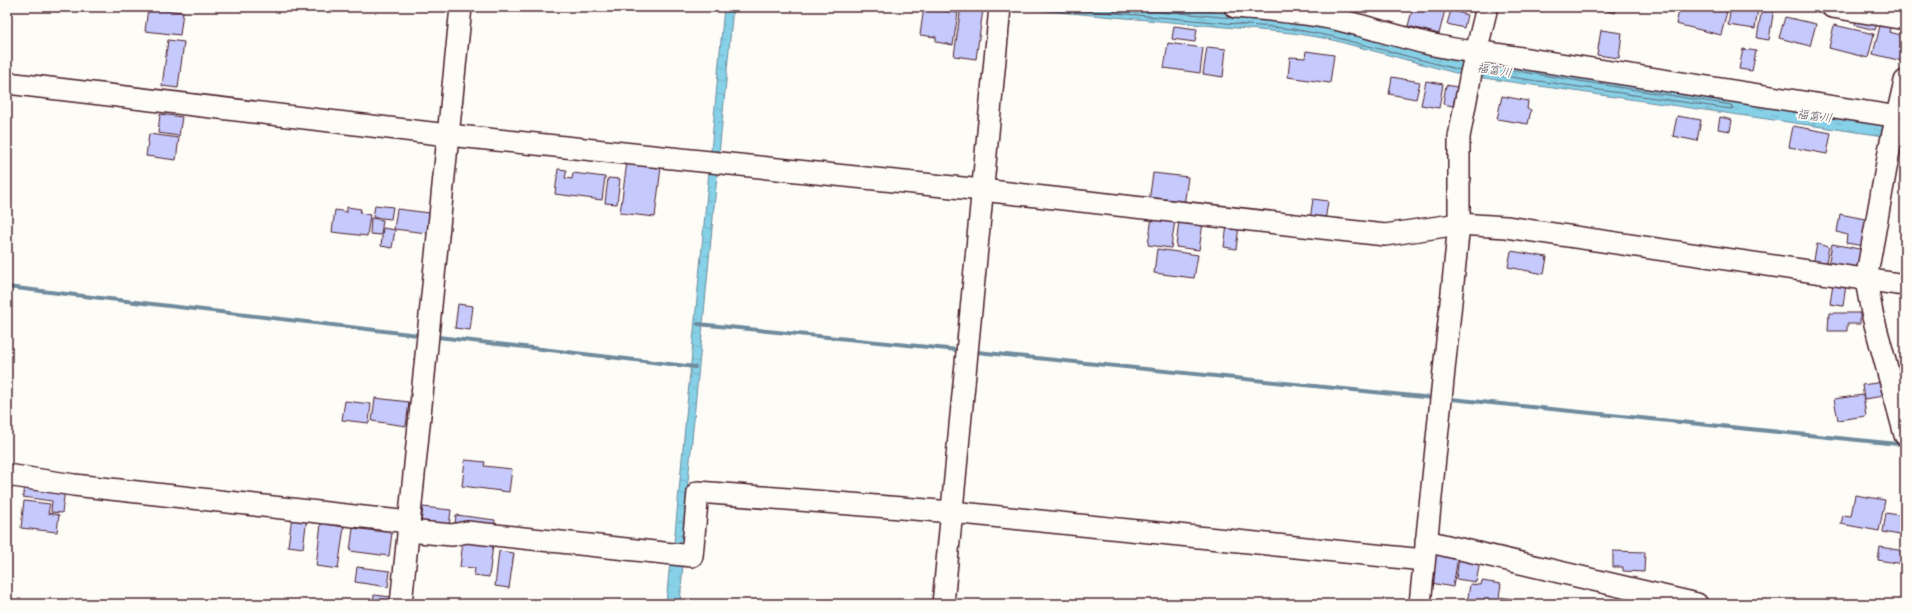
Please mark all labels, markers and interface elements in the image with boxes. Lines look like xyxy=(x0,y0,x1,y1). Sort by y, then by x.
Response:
water label: 福富川 xyxy=(1475,61,1513,82)
water label: 福富川 xyxy=(1795,108,1833,127)

